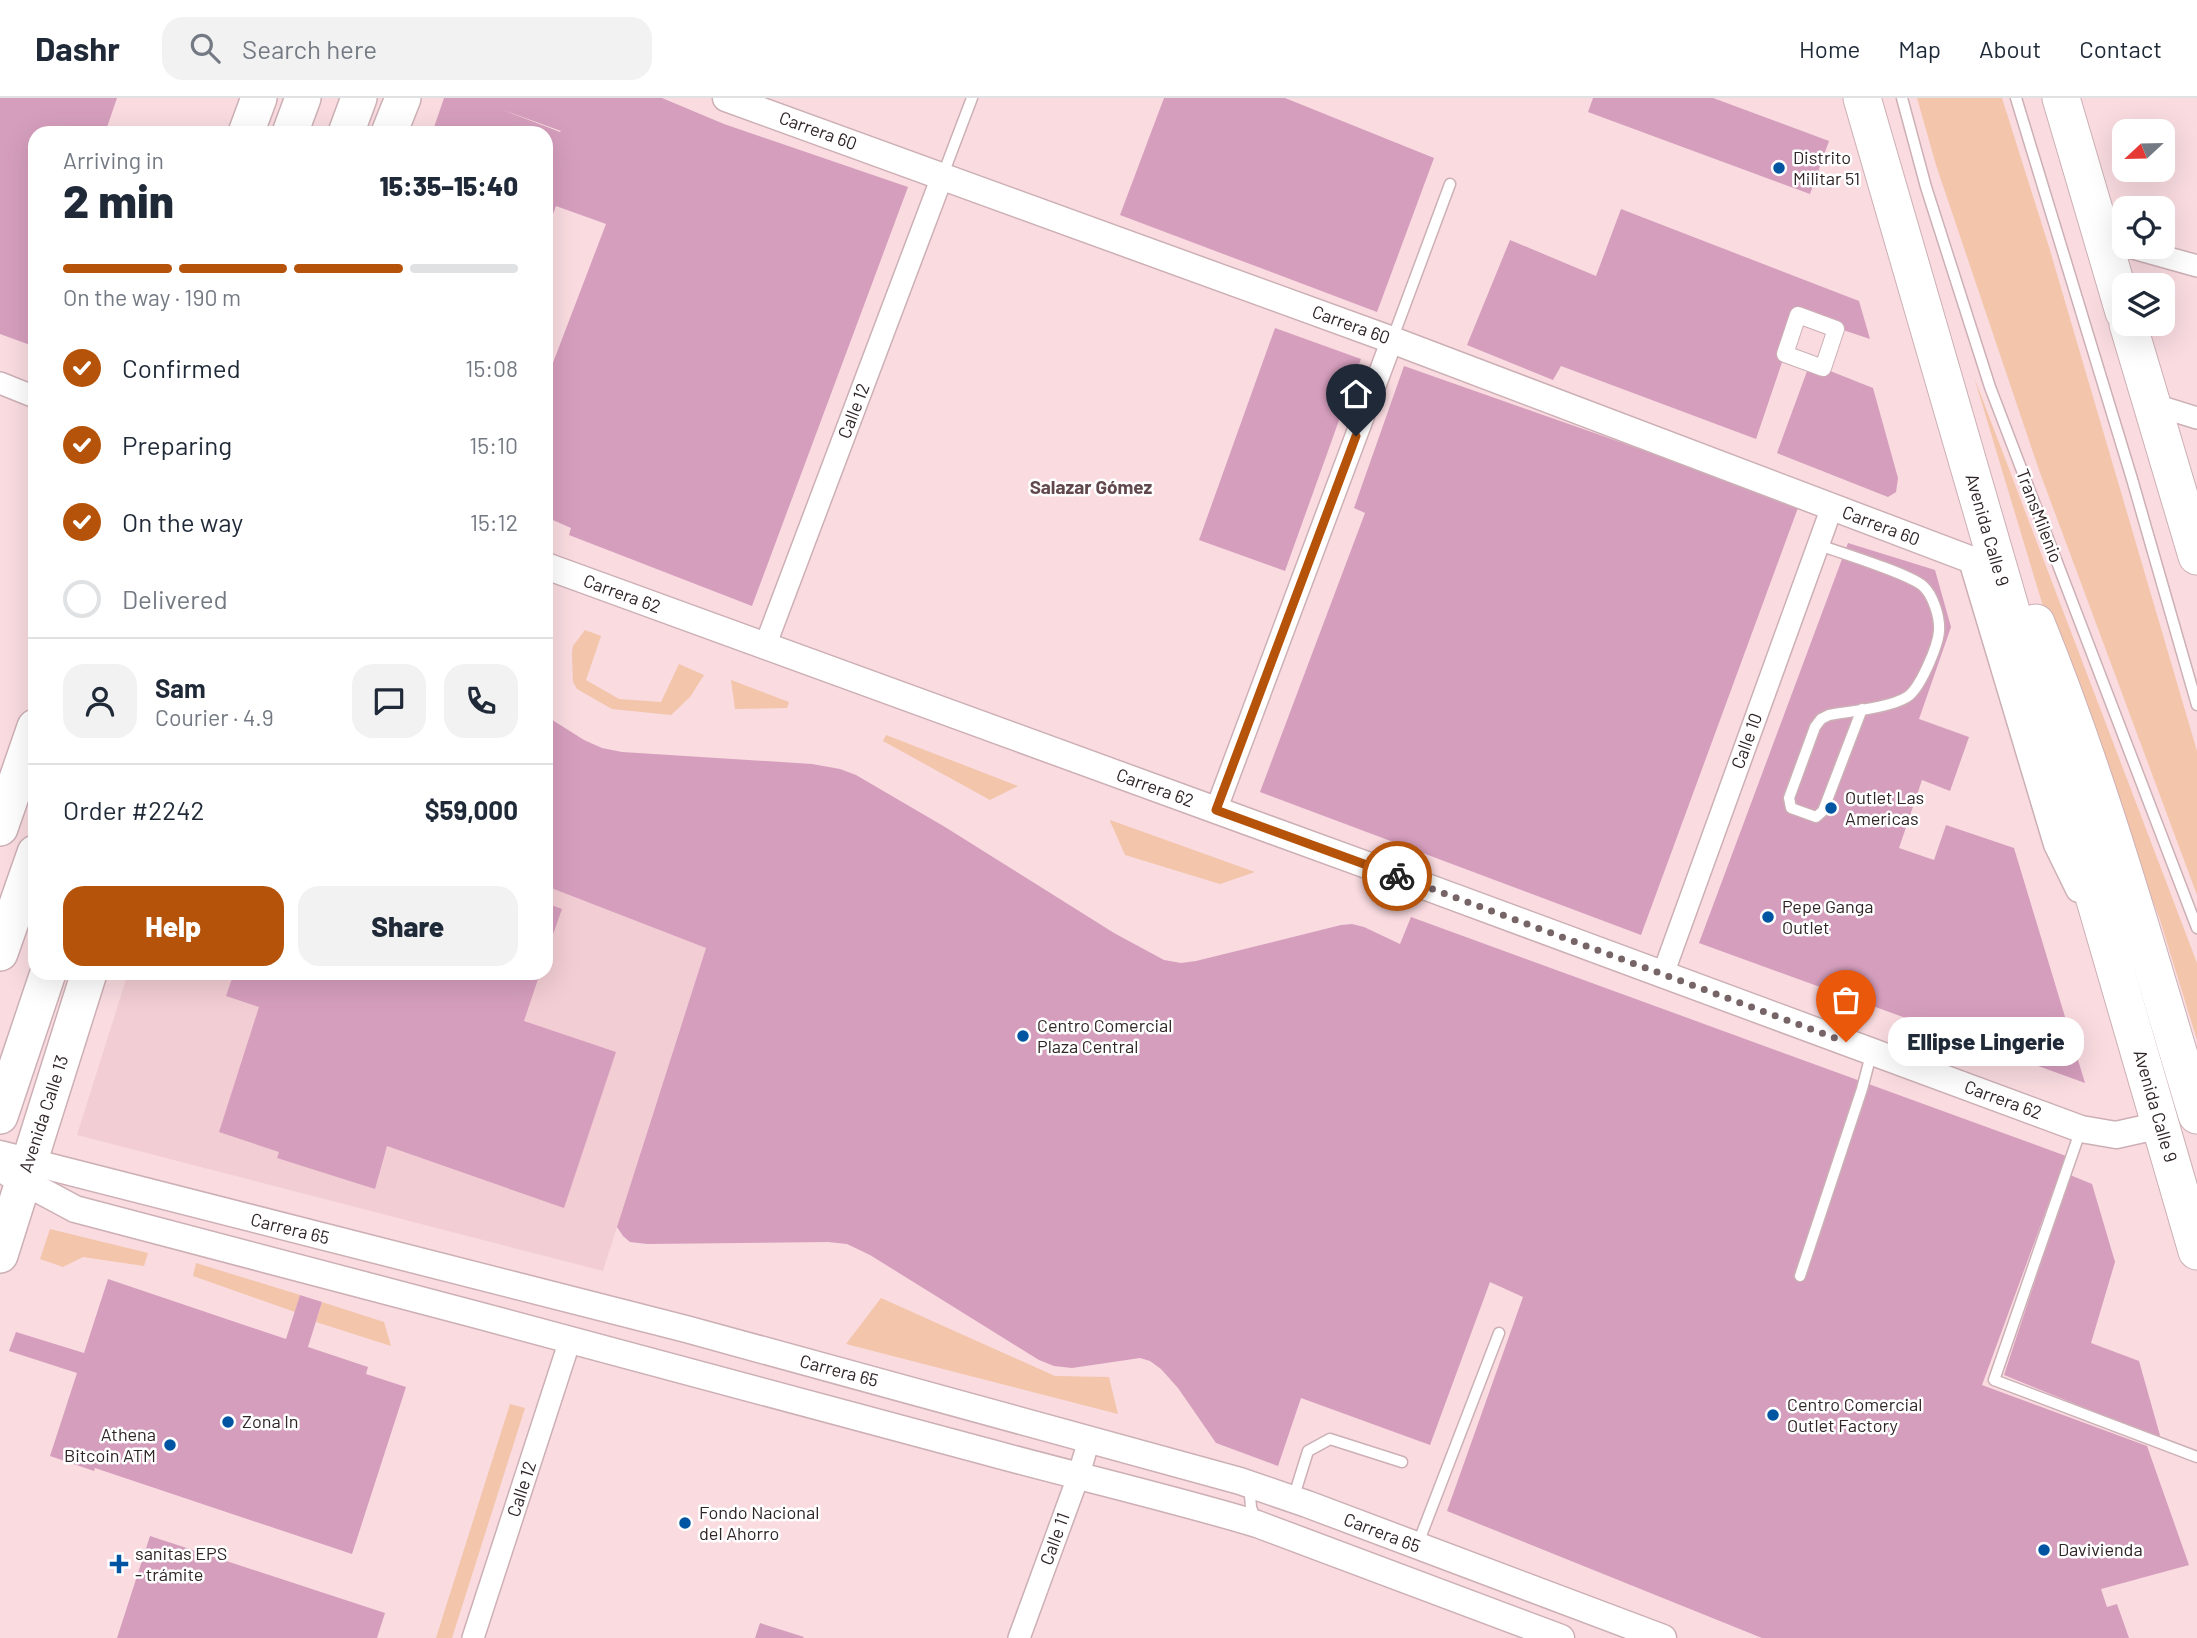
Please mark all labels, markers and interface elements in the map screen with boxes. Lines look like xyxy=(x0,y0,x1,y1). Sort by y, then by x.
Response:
search box xyxy=(162,17,652,80)
text: Dashr xyxy=(35,28,120,68)
icon: search xyxy=(186,29,224,67)
text: Search here xyxy=(242,33,377,64)
text: Home xyxy=(1799,34,1860,63)
text: Map xyxy=(1898,34,1941,63)
text: About xyxy=(1979,34,2041,63)
text: Contact xyxy=(2079,34,2162,63)
street label: Carrera 60 xyxy=(776,106,860,154)
north arrow xyxy=(2112,119,2175,182)
map controls xyxy=(2112,119,2175,336)
text: Arriving in xyxy=(63,146,164,174)
place label: Distrito Militar 51 xyxy=(1793,146,1860,189)
marker: Distrito Militar 51 xyxy=(1771,160,1787,176)
text: 15:35–15:40 xyxy=(380,170,518,201)
text: 2 min xyxy=(63,172,174,227)
button: locate xyxy=(2112,196,2175,259)
button: layers xyxy=(2112,273,2175,336)
text: On the way · 190 m xyxy=(63,283,241,311)
street label: Carrera 60 xyxy=(1309,300,1393,348)
icon: check xyxy=(63,349,101,387)
text: Confirmed xyxy=(122,352,241,383)
text: 15:08 xyxy=(465,354,518,382)
pin xyxy=(1326,364,1386,436)
icon: home xyxy=(1337,375,1375,413)
street label: Calle 12 xyxy=(833,380,874,441)
icon: check xyxy=(63,426,101,464)
text: Preparing xyxy=(122,429,232,460)
text: 15:10 xyxy=(469,431,518,459)
street label: TransMilenio xyxy=(2012,466,2068,566)
street label: Avenida Calle 9 xyxy=(1961,471,2015,589)
district label: Salazar Gómez xyxy=(1030,475,1153,498)
street label: Carrera 60 xyxy=(1839,500,1923,550)
icon: check xyxy=(63,503,101,541)
text: On the way xyxy=(122,506,243,537)
text: 15:12 xyxy=(470,508,518,536)
street label: Carrera 62 xyxy=(581,569,664,617)
text: Delivered xyxy=(122,583,228,614)
button: person xyxy=(63,664,137,738)
button: chat xyxy=(352,664,426,738)
button: phone xyxy=(444,664,518,738)
text: Sam xyxy=(155,672,206,703)
text: Courier · 4.9 xyxy=(155,703,274,731)
street label: Calle 10 xyxy=(1726,710,1766,772)
street label: Carrera 62 xyxy=(1114,763,1197,811)
place label: Outlet Las Americas xyxy=(1845,786,1924,829)
text: Order #2242 xyxy=(63,794,205,825)
text: $59,000 xyxy=(425,794,518,825)
marker: Outlet Las Americas xyxy=(1823,800,1839,816)
courier xyxy=(1362,841,1432,911)
icon: bike xyxy=(1378,857,1416,895)
button: Help xyxy=(63,886,284,966)
button: Share xyxy=(298,886,518,966)
place label: Pepe Ganga Outlet xyxy=(1782,895,1874,938)
marker: Pepe Ganga Outlet xyxy=(1760,909,1776,925)
pin xyxy=(1816,970,1876,1042)
icon: bag xyxy=(1827,981,1865,1019)
place label: Centro Comercial Plaza Central xyxy=(1037,1014,1172,1057)
callout: Ellipse Lingerie xyxy=(1888,1018,2084,1066)
text: Ellipse Lingerie xyxy=(1907,1027,2065,1055)
marker: Centro Comercial Plaza Central xyxy=(1015,1028,1031,1044)
street label: Avenida Calle 9 xyxy=(2129,1047,2183,1165)
street label: Avenida Calle 13 xyxy=(14,1052,72,1175)
street label: Carrera 62 xyxy=(1962,1075,2045,1123)
street label: Carrera 65 xyxy=(249,1208,332,1248)
street label: Carrera 65 xyxy=(798,1349,881,1391)
place label: Centro Comercial Outlet Factory xyxy=(1787,1393,1922,1436)
marker: Centro Comercial Outlet Factory xyxy=(1765,1407,1781,1423)
place label: Zona In xyxy=(242,1410,299,1432)
marker: Zona In xyxy=(220,1414,236,1430)
place label: Athena Bitcoin ATM xyxy=(64,1423,156,1466)
marker: Athena Bitcoin ATM xyxy=(162,1437,178,1453)
street label: Calle 12 xyxy=(502,1458,540,1519)
place label: Fondo Nacional del Ahorro xyxy=(699,1501,819,1544)
street label: Carrera 65 xyxy=(1341,1507,1424,1557)
street label: Calle 11 xyxy=(1034,1509,1074,1568)
marker: Fondo Nacional del Ahorro xyxy=(677,1515,693,1531)
place label: Davivienda xyxy=(2058,1538,2143,1560)
place label: sanitas EPS - trámite xyxy=(135,1542,227,1585)
marker: Davivienda xyxy=(2036,1542,2052,1558)
marker: sanitas EPS - trámite xyxy=(109,1554,129,1574)

